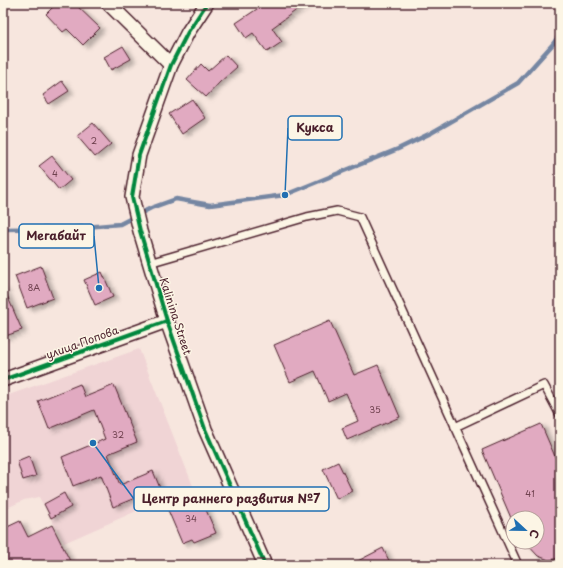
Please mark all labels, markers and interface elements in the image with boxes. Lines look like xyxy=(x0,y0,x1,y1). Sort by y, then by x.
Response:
callout: Кукса xyxy=(288,116,342,140)
text: Кукса xyxy=(296,118,334,136)
house number: 2 xyxy=(91,133,97,147)
house number: 4 xyxy=(52,166,58,180)
callout: Мегабайт xyxy=(19,224,94,248)
text: Мегабайт xyxy=(26,226,87,244)
street label: Kalinina Street xyxy=(156,275,197,357)
house number: 8А xyxy=(28,280,40,294)
street label: улица Попова xyxy=(43,321,121,363)
house number: 35 xyxy=(369,402,381,416)
house number: 32 xyxy=(112,427,124,441)
house number: 41 xyxy=(525,486,535,500)
callout: Центр раннего развития №7 xyxy=(134,487,329,511)
text: Центр раннего развития №7 xyxy=(142,489,320,507)
north arrow xyxy=(505,510,545,550)
house number: 34 xyxy=(185,511,197,525)
text: С xyxy=(525,527,544,541)

